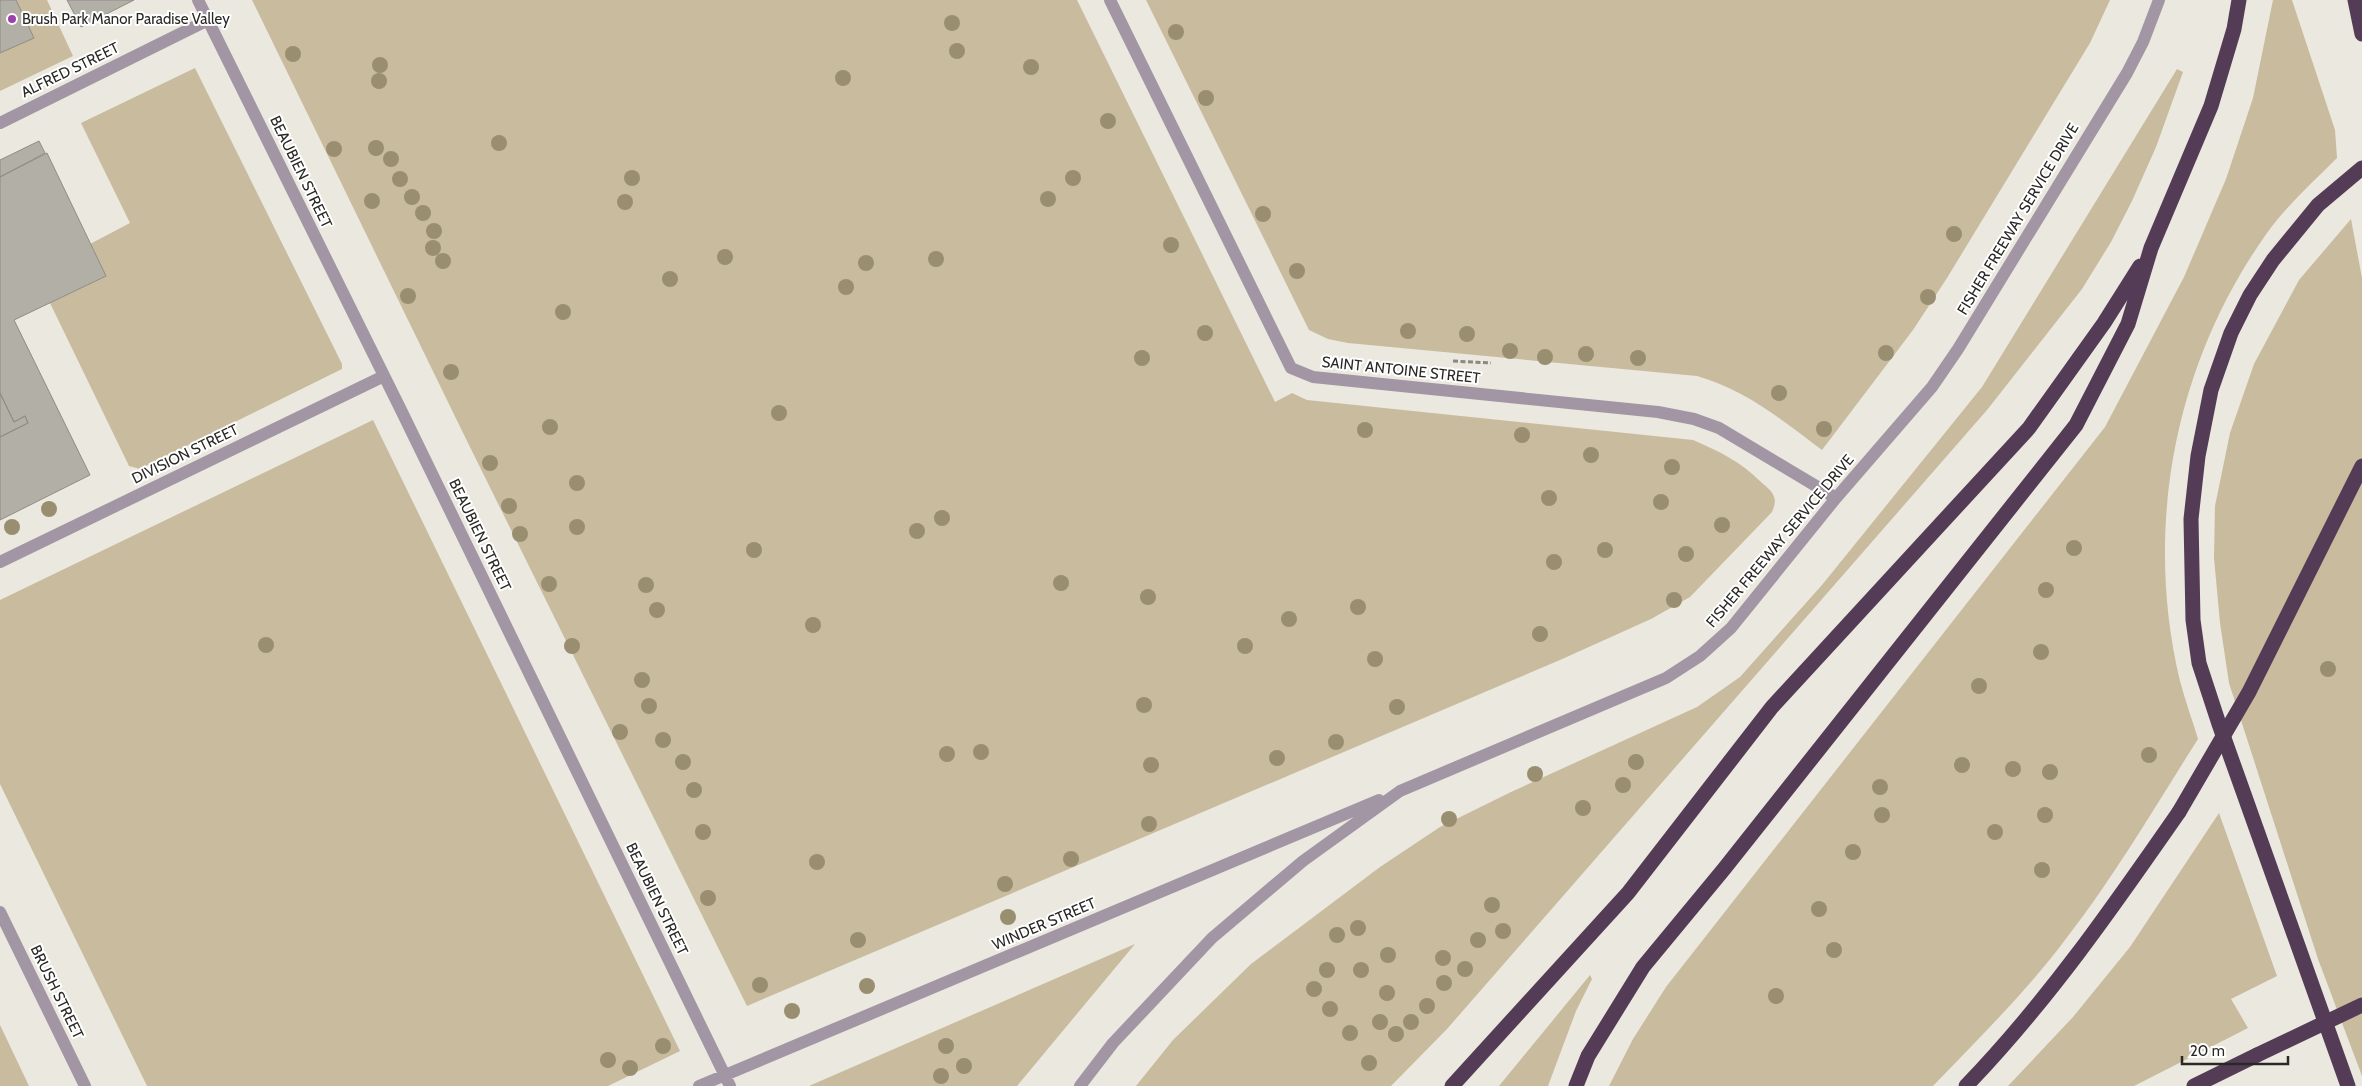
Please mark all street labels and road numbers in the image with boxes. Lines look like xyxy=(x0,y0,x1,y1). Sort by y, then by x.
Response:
street label: ALFRED STREET xyxy=(18,39,122,101)
street label: BEAUBIEN STREET xyxy=(266,113,336,231)
street label: FISHER FREEWAY SERVICE DRIVE xyxy=(1954,120,2082,318)
street label: SAINT ANTOINE STREET xyxy=(1321,353,1481,387)
street label: DIVISION STREET xyxy=(129,420,241,488)
street label: FISHER FREEWAY SERVICE DRIVE xyxy=(1702,451,1858,631)
street label: BEAUBIEN STREET xyxy=(445,476,515,594)
street label: BEAUBIEN STREET xyxy=(622,840,692,958)
street label: WINDER STREET xyxy=(990,894,1098,954)
street label: BRUSH STREET xyxy=(27,942,87,1042)

